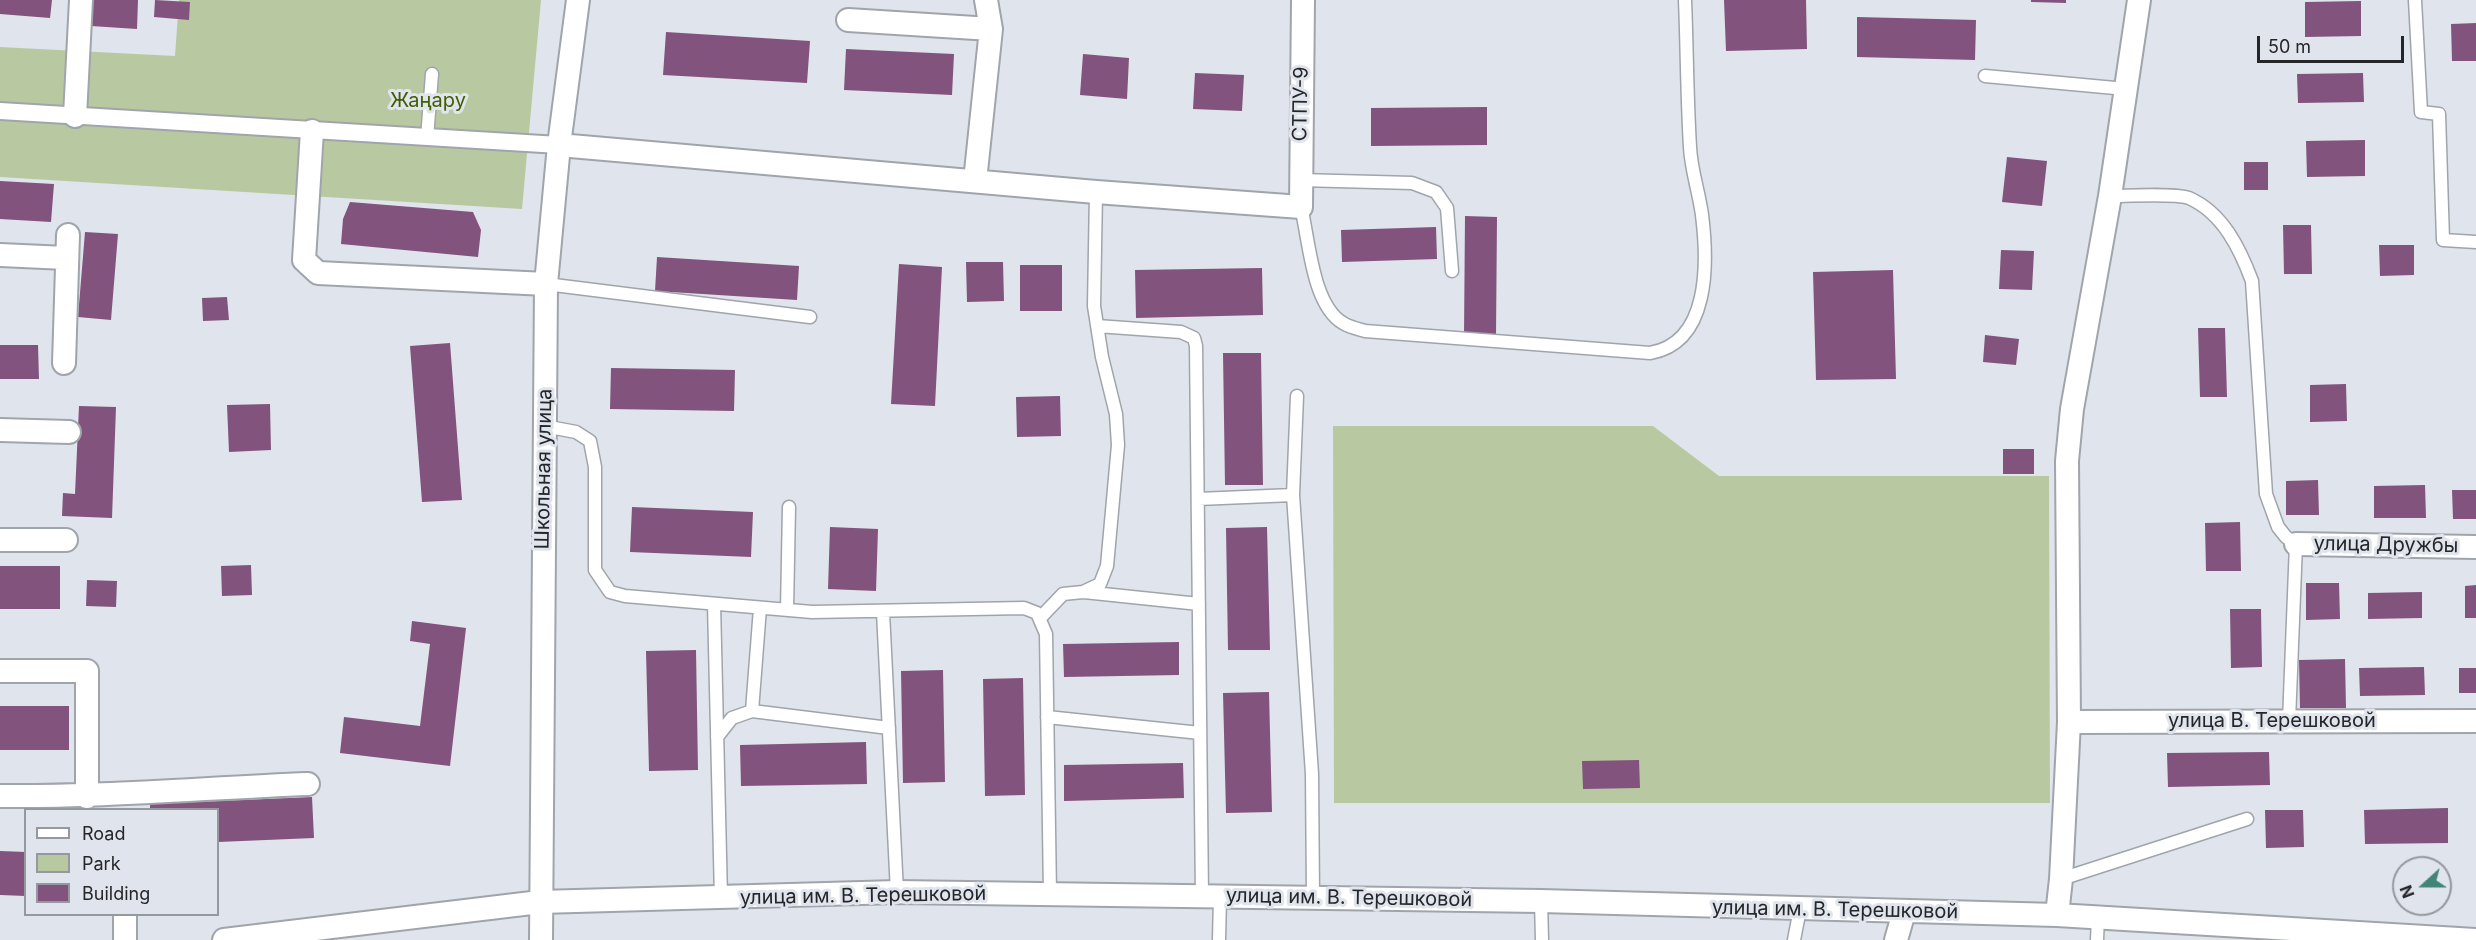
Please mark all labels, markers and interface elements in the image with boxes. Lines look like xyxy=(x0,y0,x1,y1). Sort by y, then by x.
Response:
scale bar xyxy=(2260,24,2407,62)
text: 50 m xyxy=(2268,36,2311,57)
street label: СТПУ-9 xyxy=(1288,66,1314,142)
park label: Жаңару xyxy=(390,89,466,113)
street label: Школьная улица xyxy=(531,388,557,550)
street label: улица Дружбы xyxy=(2313,532,2459,558)
street label: улица В. Терешковой xyxy=(2168,709,2376,733)
legend xyxy=(24,808,219,916)
text: Road xyxy=(82,823,125,844)
text: Park xyxy=(82,853,121,874)
north arrow xyxy=(2392,856,2452,916)
street label: улица им. В. Терешковой xyxy=(740,882,986,910)
text: N xyxy=(2396,882,2419,901)
text: Building xyxy=(82,883,150,904)
street label: улица им. В. Терешковой xyxy=(1226,884,1472,912)
street label: улица им. В. Терешковой xyxy=(1712,896,1958,924)

